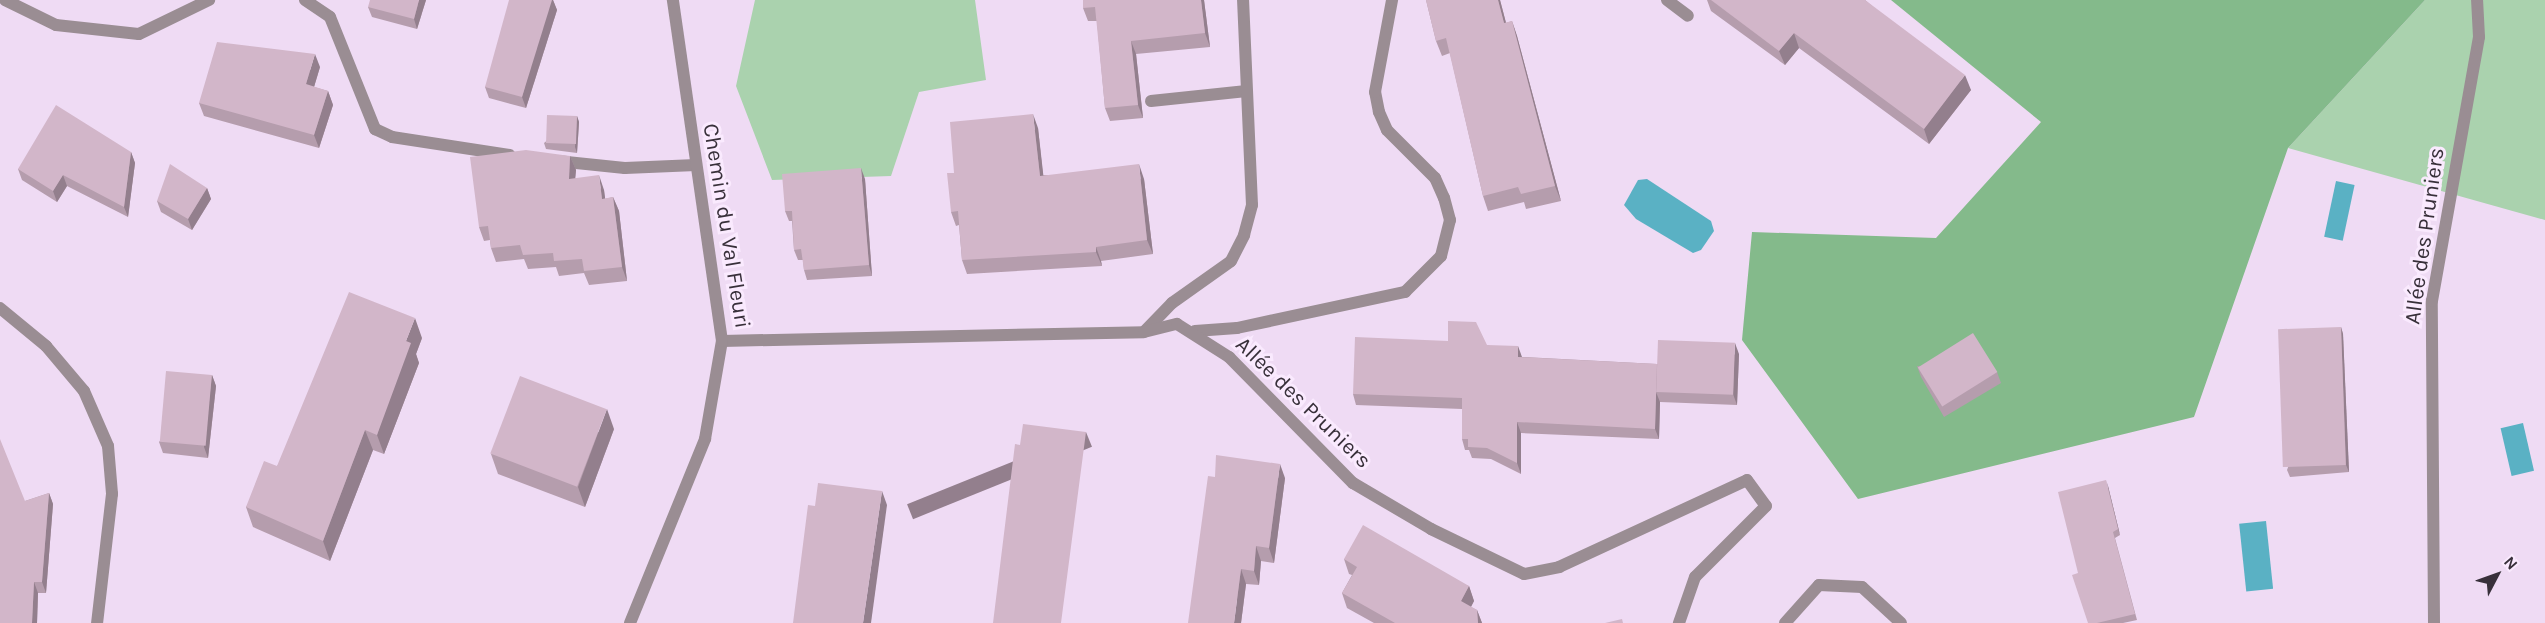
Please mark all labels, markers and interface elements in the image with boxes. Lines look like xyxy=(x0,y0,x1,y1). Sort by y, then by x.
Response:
street label: Chemin du Val Fleuri xyxy=(697,122,755,330)
street label: Allée des Pruniers xyxy=(2400,146,2450,326)
street label: Allée des Pruniers xyxy=(1230,332,1376,474)
north arrow xyxy=(2467,545,2527,605)
text: N xyxy=(2500,552,2522,573)

